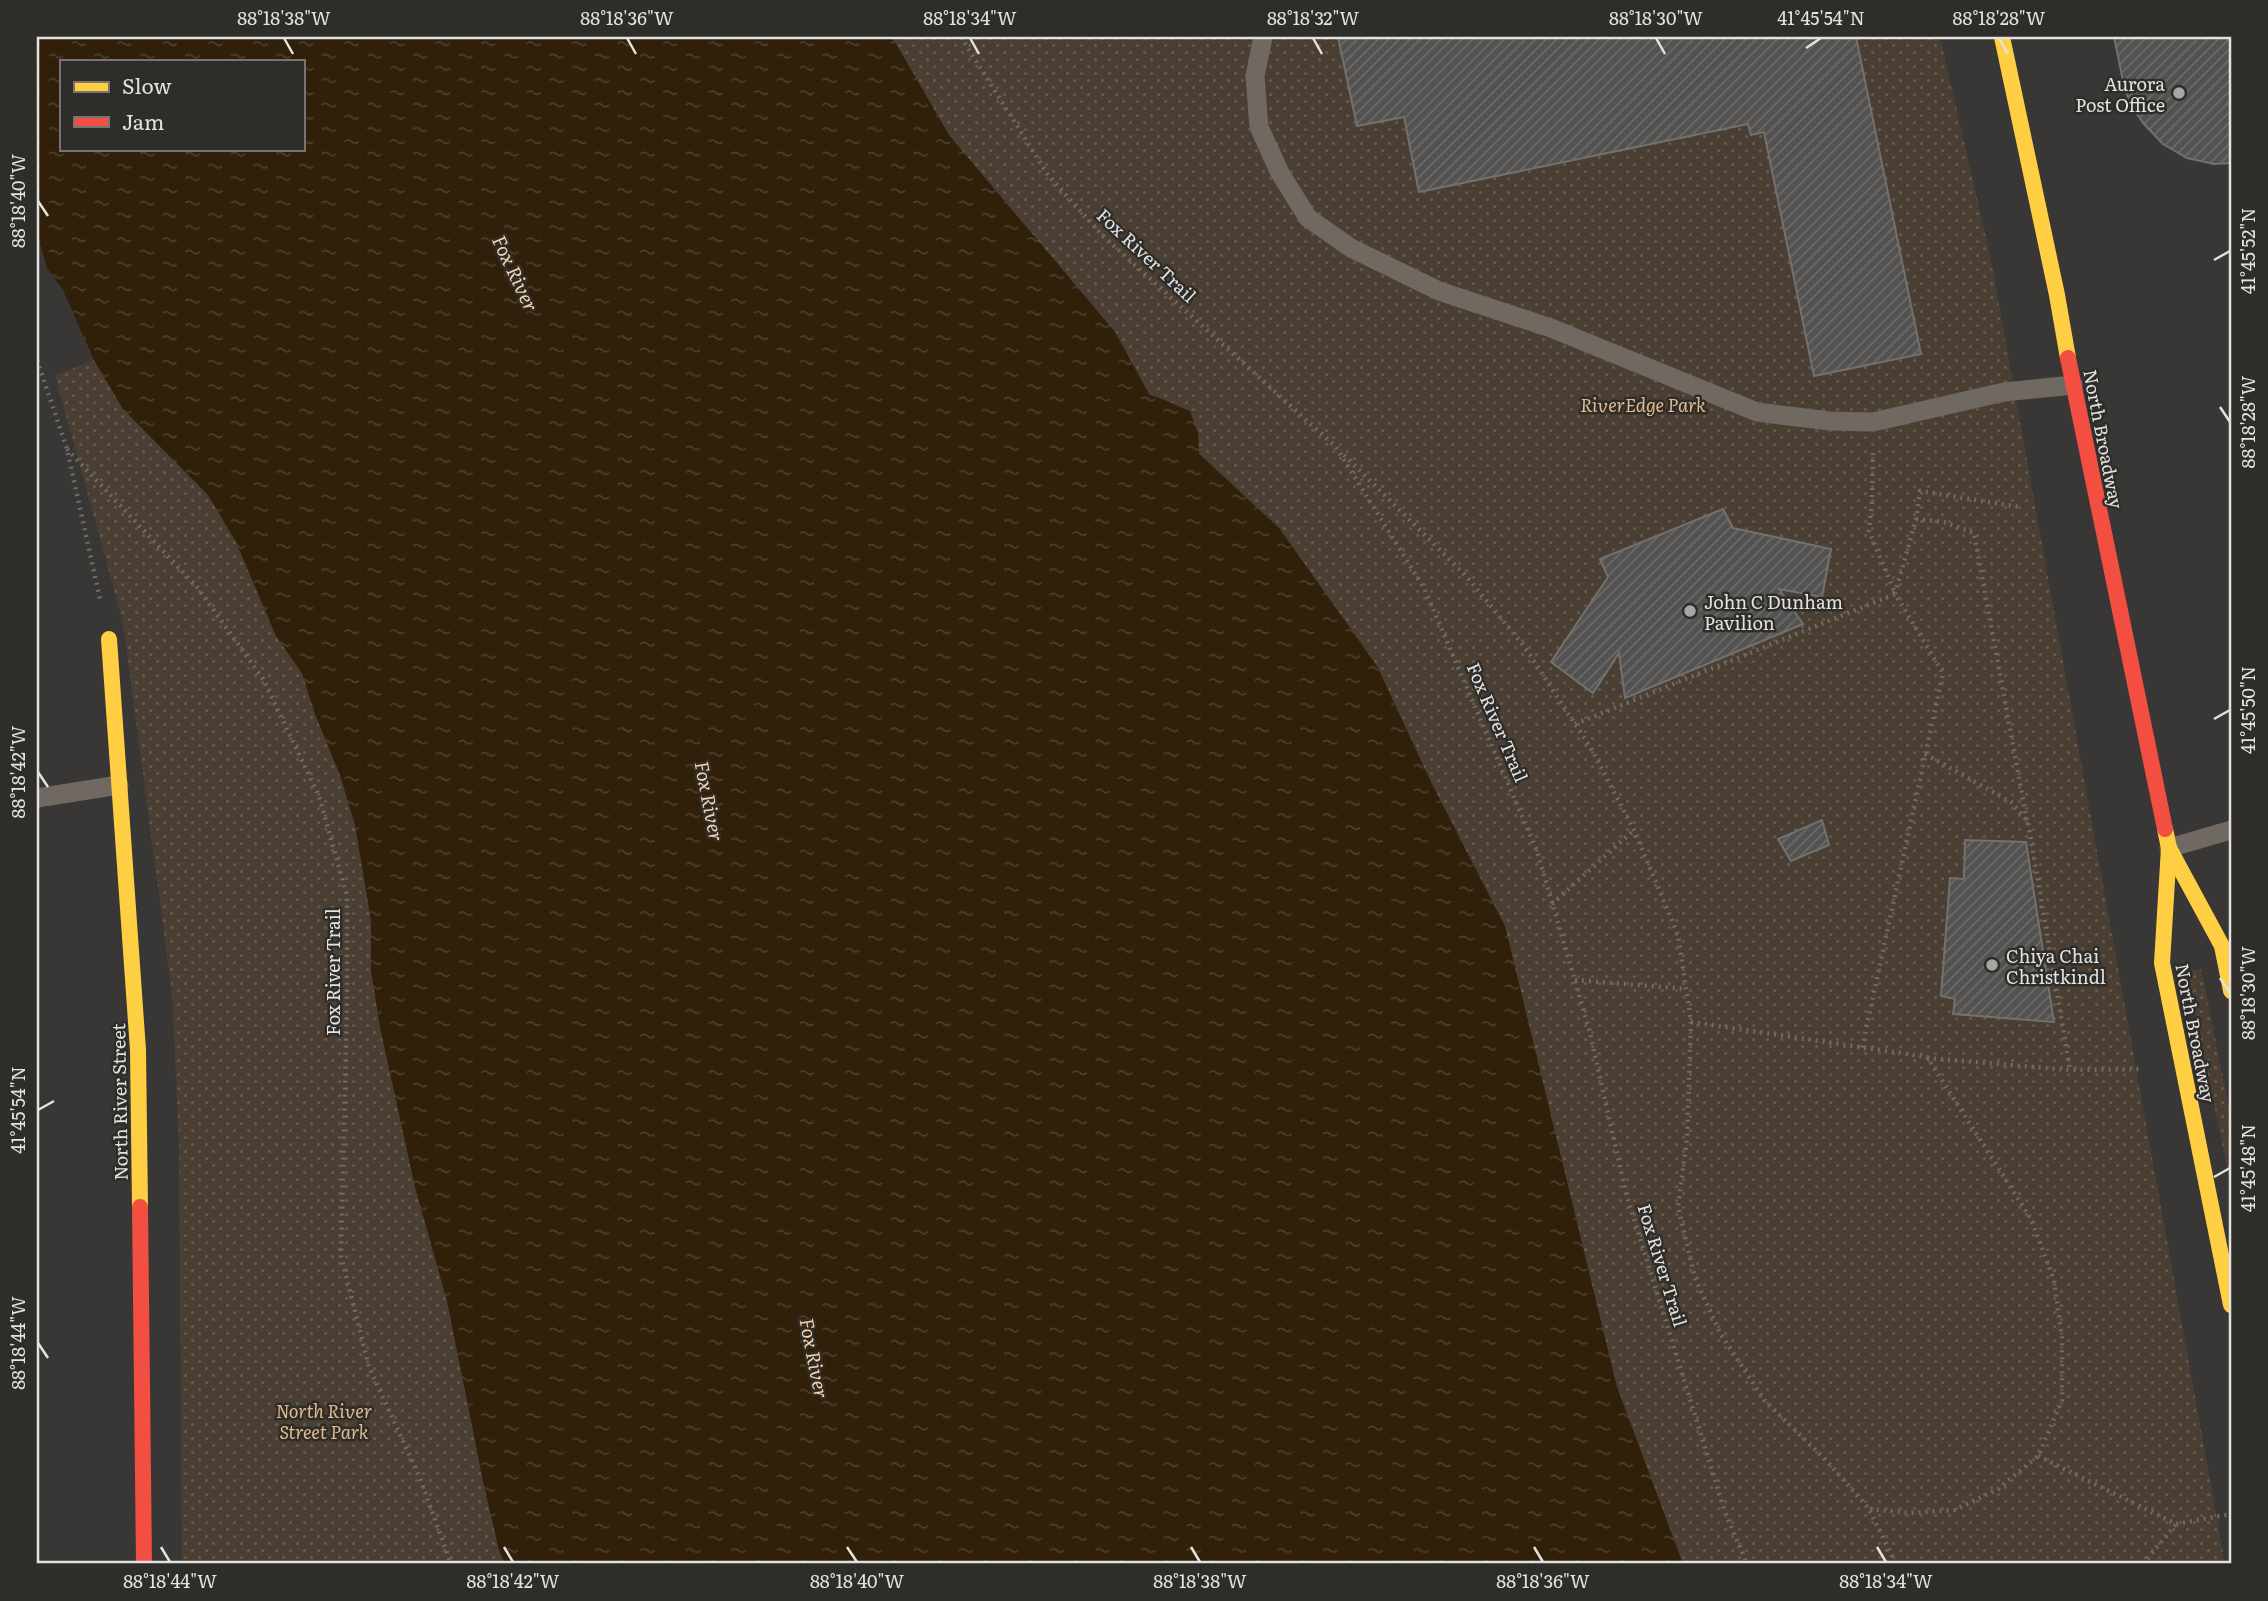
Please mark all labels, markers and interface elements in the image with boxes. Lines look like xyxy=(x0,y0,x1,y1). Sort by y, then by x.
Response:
text: 88°18'38"W xyxy=(237,4,331,31)
text: 88°18'36"W xyxy=(580,4,674,31)
text: 88°18'34"W xyxy=(923,4,1017,31)
text: 88°18'32"W xyxy=(1267,4,1359,31)
text: 88°18'30"W xyxy=(1609,4,1703,31)
text: 41°45'54"N xyxy=(1777,4,1865,31)
text: 88°18'28"W xyxy=(1953,4,2046,31)
legend xyxy=(60,60,304,150)
text: Slow xyxy=(122,69,172,100)
place label: Aurora Post Office xyxy=(2075,70,2165,118)
marker: Aurora Post Office xyxy=(2171,85,2187,101)
text: Jam xyxy=(122,105,164,136)
text: 88°18'40"W xyxy=(4,154,31,248)
street label: Fox River Trail xyxy=(1091,202,1203,308)
text: 41°45'52"N xyxy=(2234,208,2261,294)
water label: Fox River xyxy=(486,230,546,316)
street label: North Broadway xyxy=(2077,367,2131,512)
text: 88°18'28"W xyxy=(2234,375,2261,468)
park label: RiverEdge Park xyxy=(1580,391,1706,418)
place label: John C Dunham Pavilion xyxy=(1704,588,1843,636)
marker: John C Dunham Pavilion xyxy=(1682,603,1698,619)
street label: Fox River Trail xyxy=(1461,658,1535,786)
text: 41°45'50"N xyxy=(2234,666,2261,754)
text: 88°18'42"W xyxy=(4,725,31,818)
water label: Fox River xyxy=(689,758,732,844)
street label: Fox River Trail xyxy=(319,908,346,1036)
place label: Chiya Chai Christkindl xyxy=(2006,942,2106,990)
text: 88°18'30"W xyxy=(2234,946,2261,1040)
marker: Chiya Chai Christkindl xyxy=(1984,957,2000,973)
street label: North Broadway xyxy=(2169,961,2223,1106)
street label: North River Street xyxy=(104,1022,134,1181)
text: 41°45'54"N xyxy=(4,1066,31,1154)
text: 41°45'48"N xyxy=(2234,1124,2261,1212)
street label: Fox River Trail xyxy=(1631,1200,1695,1330)
text: 88°18'44"W xyxy=(4,1296,31,1390)
water label: Fox River xyxy=(794,1315,837,1401)
park label: North River Street Park xyxy=(276,1397,372,1445)
text: 88°18'44"W xyxy=(123,1567,217,1594)
text: 88°18'42"W xyxy=(467,1567,560,1594)
text: 88°18'40"W xyxy=(810,1567,904,1594)
text: 88°18'38"W xyxy=(1153,1567,1247,1594)
text: 88°18'36"W xyxy=(1496,1567,1590,1594)
text: 88°18'34"W xyxy=(1839,1567,1933,1594)

